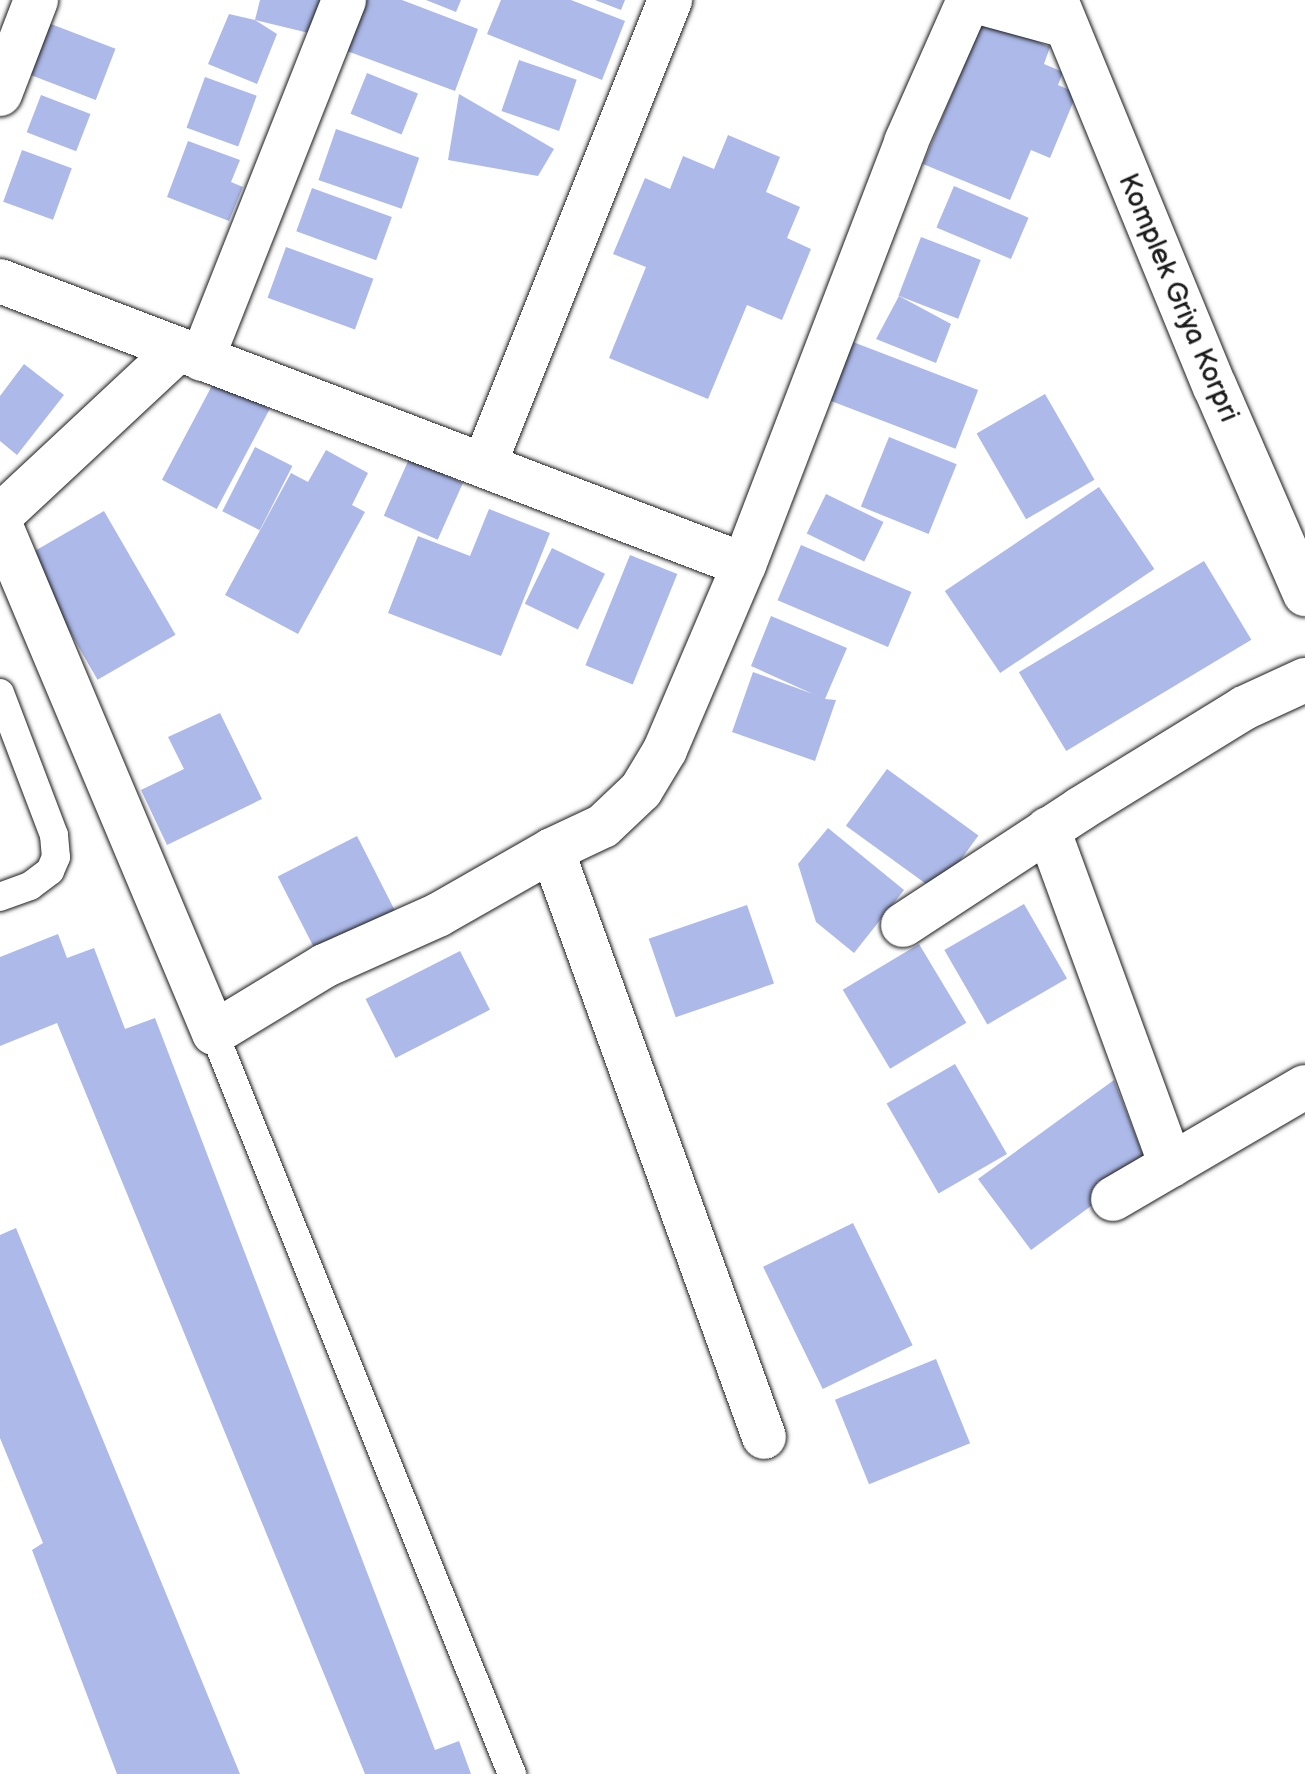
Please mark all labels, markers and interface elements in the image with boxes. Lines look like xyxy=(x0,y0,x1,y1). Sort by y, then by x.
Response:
street label: Komplek Griya Korpri xyxy=(1110,169,1246,427)

